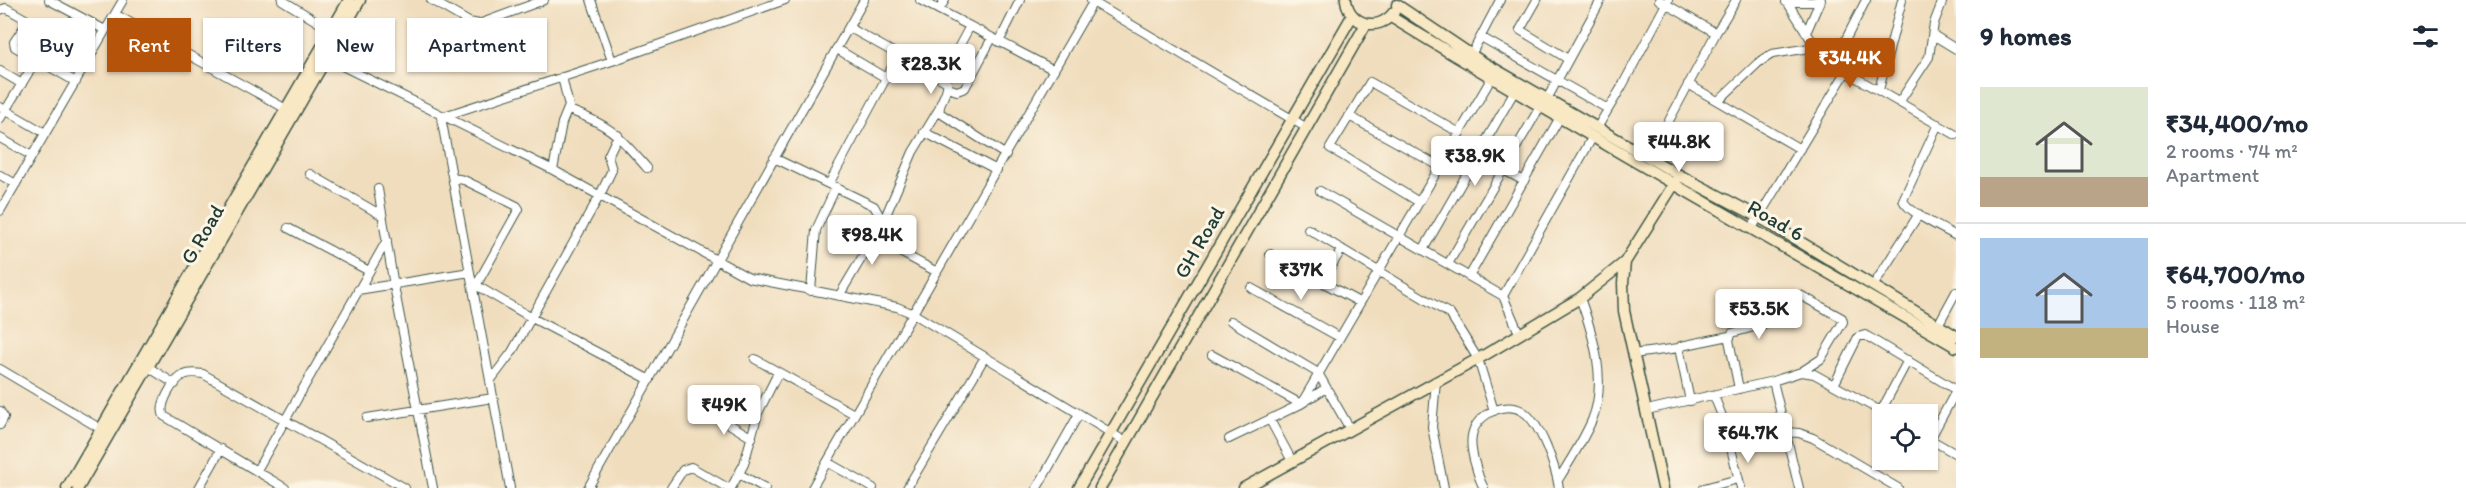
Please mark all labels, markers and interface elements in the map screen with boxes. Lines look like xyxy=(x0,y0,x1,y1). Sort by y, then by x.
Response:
chip: Buy xyxy=(18,18,95,72)
chip: Rent xyxy=(107,18,191,72)
chip: Filters xyxy=(203,18,303,72)
chip: New xyxy=(315,18,395,72)
chip: Apartment xyxy=(407,18,547,72)
text: 9 homes xyxy=(1980,20,2072,52)
icon: filters xyxy=(2409,20,2442,53)
pin: ₹34.4K xyxy=(1801,38,1899,89)
pin: ₹28.3K xyxy=(882,44,980,95)
text: ₹34.4K xyxy=(1819,45,1881,69)
text: ₹28.3K xyxy=(901,51,961,75)
text: ₹34,400/mo xyxy=(2166,107,2308,139)
icon: home xyxy=(2028,111,2100,183)
pin: ₹44.8K xyxy=(1630,122,1728,173)
text: ₹44.8K xyxy=(1648,129,1710,153)
pin: ₹38.9K xyxy=(1426,136,1524,187)
text: 2 rooms · 74 m² xyxy=(2166,139,2298,163)
text: ₹38.9K xyxy=(1445,143,1505,167)
text: Apartment xyxy=(2166,163,2259,187)
street label: Road 6 xyxy=(1743,194,1809,246)
street label: G Road xyxy=(175,199,229,268)
street label: GH Road xyxy=(1168,201,1230,283)
pin: ₹98.4K xyxy=(823,215,921,266)
text: ₹98.4K xyxy=(842,222,902,246)
pin: ₹37K xyxy=(1265,250,1337,301)
text: ₹37K xyxy=(1279,257,1323,281)
text: ₹64,700/mo xyxy=(2166,258,2305,290)
icon: home xyxy=(2028,262,2100,334)
pin: ₹53.5K xyxy=(1710,289,1808,340)
text: 5 rooms · 118 m² xyxy=(2166,290,2305,314)
text: ₹53.5K xyxy=(1729,296,1789,320)
text: House xyxy=(2166,314,2220,338)
pin: ₹49K xyxy=(688,385,760,436)
text: ₹49K xyxy=(701,392,747,416)
map controls xyxy=(1872,404,1938,470)
button: locate xyxy=(1872,404,1938,470)
pin: ₹64.7K xyxy=(1699,413,1797,464)
text: ₹64.7K xyxy=(1718,420,1778,444)

